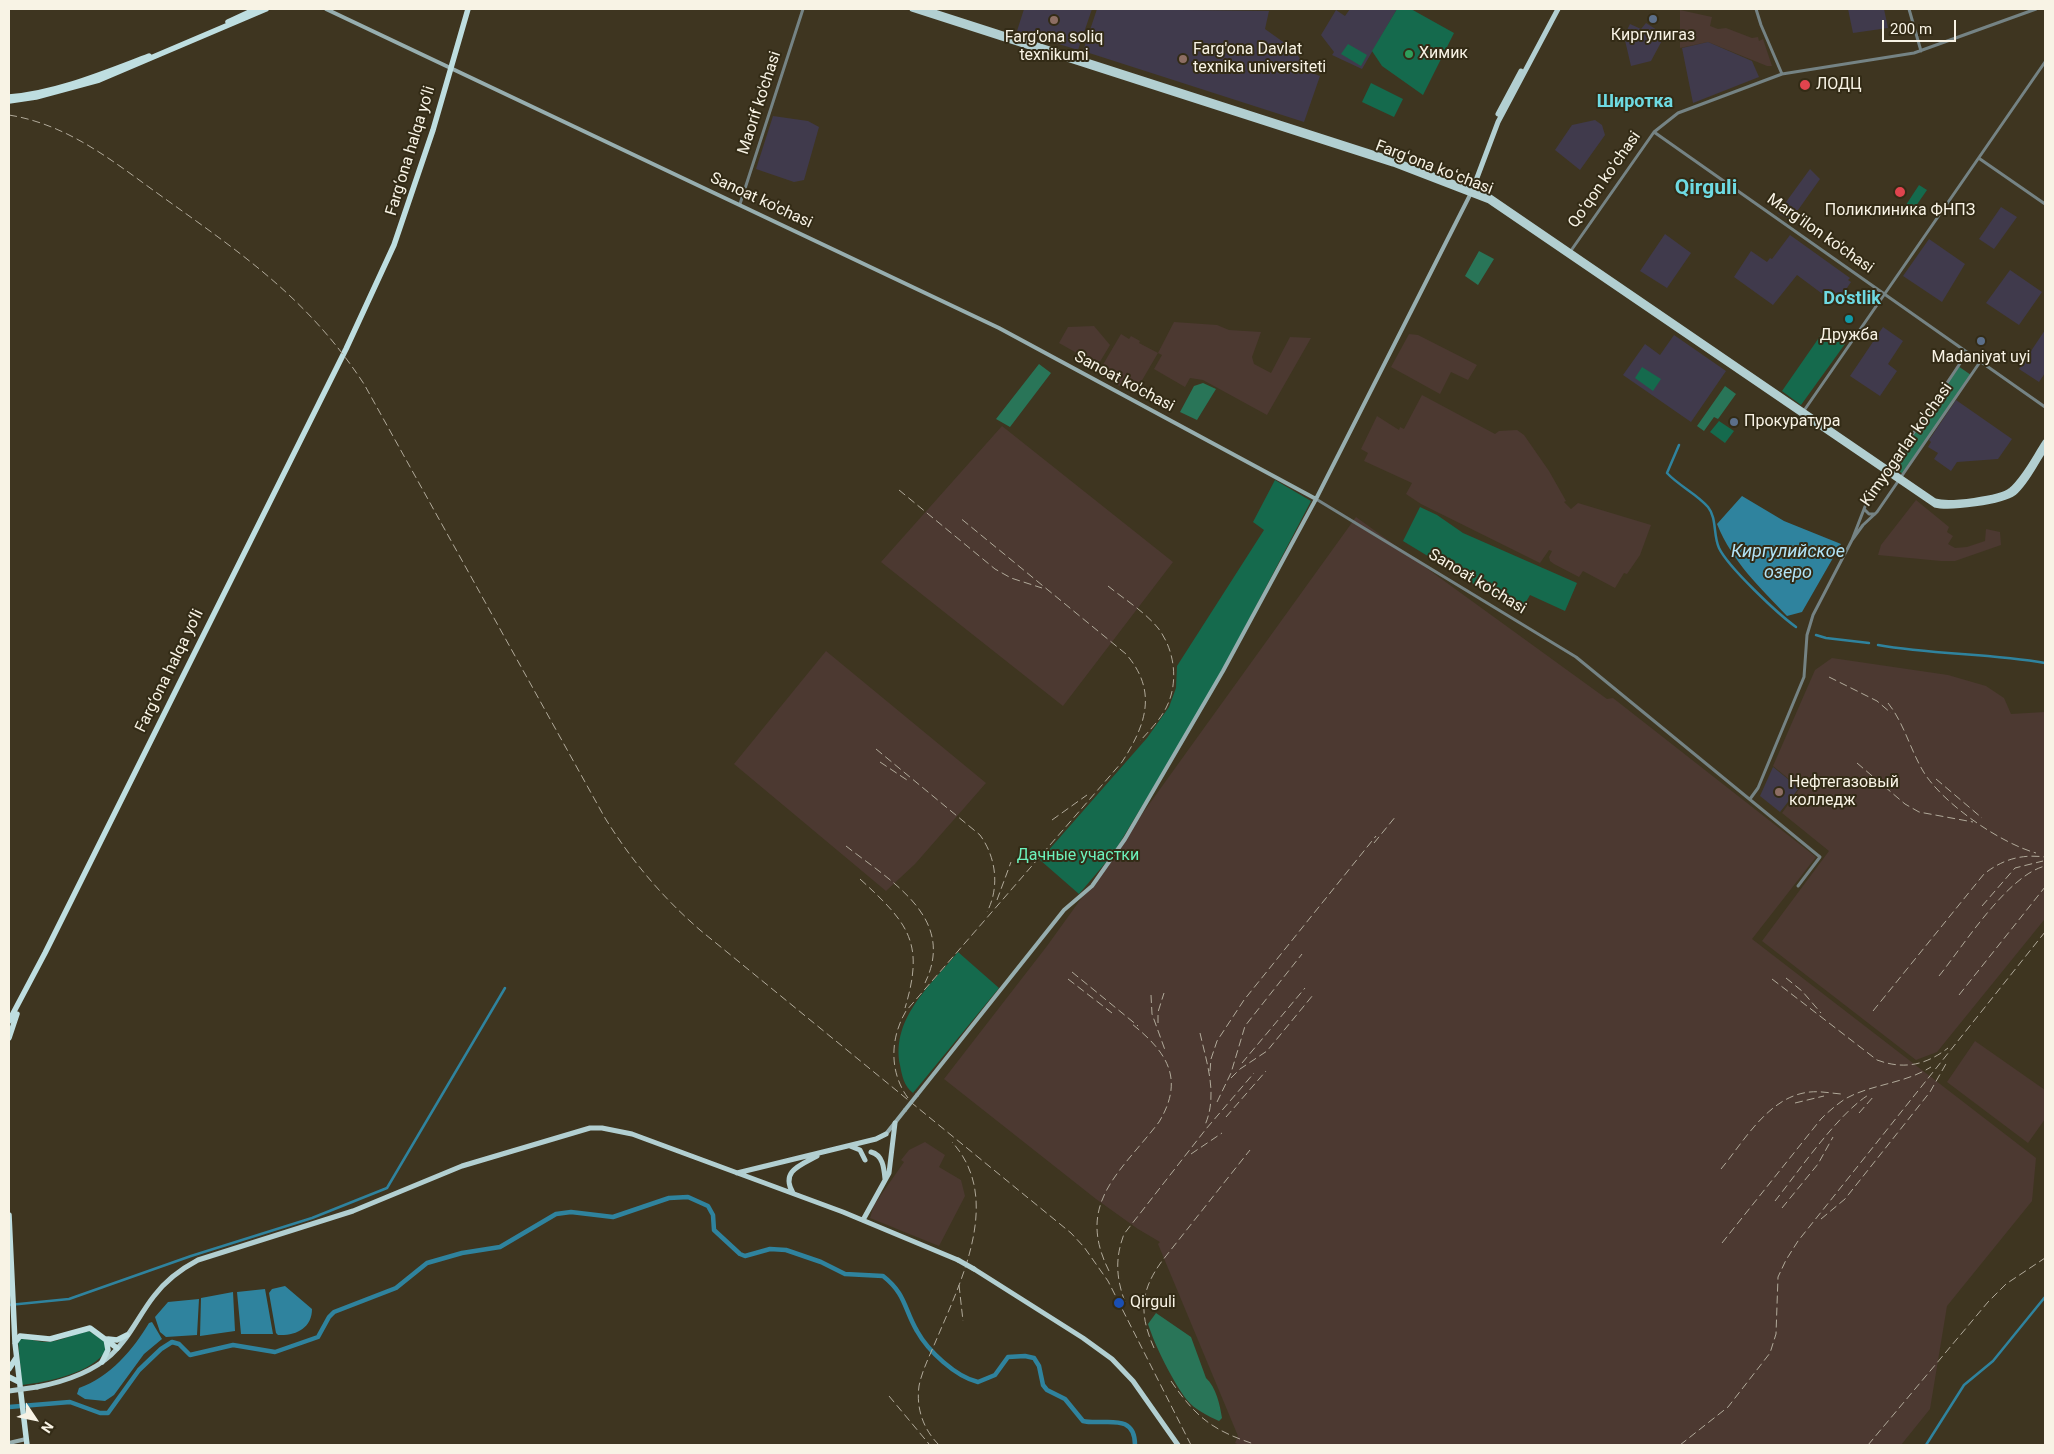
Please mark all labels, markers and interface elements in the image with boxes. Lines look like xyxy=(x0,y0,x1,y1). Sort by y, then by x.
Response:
scale bar xyxy=(1884,10,1958,42)
marker: Киргулигаз xyxy=(1647,13,1659,25)
marker: Farg'ona soliq texnikumi xyxy=(1048,14,1060,26)
text: 200 m xyxy=(1890,20,1932,38)
place label: Киргулигаз xyxy=(1611,26,1695,46)
place label: Farg'ona soliq texnikumi xyxy=(1005,28,1103,66)
place label: Farg'ona Davlat texnika universiteti xyxy=(1193,40,1326,78)
place label: Химик xyxy=(1419,44,1468,64)
marker: Химик xyxy=(1403,48,1415,60)
street label: Maorif ko'chasi xyxy=(734,49,786,157)
marker: Farg'ona Davlat texnika universiteti xyxy=(1177,53,1189,65)
place label: ЛОДЦ xyxy=(1816,75,1862,95)
marker: ЛОДЦ xyxy=(1798,78,1812,92)
street label: Farg‘ona halqa yo‘li xyxy=(382,84,440,218)
district label: Широтка xyxy=(1597,91,1673,113)
street label: Qoʻqon koʻchasi xyxy=(1565,128,1645,232)
street label: Fargʻona koʻchasi xyxy=(1372,137,1496,199)
street label: Sanoat ko'chasi xyxy=(707,169,815,233)
district label: Qirguli xyxy=(1675,176,1737,202)
marker: Поликлиника ФНПЗ xyxy=(1893,185,1907,199)
street label: Marg'ilon ko'chasi xyxy=(1763,190,1877,278)
place label: Поликлиника ФНПЗ xyxy=(1825,201,1975,221)
district label: Do'stlik xyxy=(1823,288,1881,310)
marker: Дружба xyxy=(1843,313,1855,325)
place label: Дружба xyxy=(1820,326,1878,346)
marker: Madaniyat uyi xyxy=(1975,335,1987,347)
street label: Sanoat ko'chasi xyxy=(1071,348,1177,416)
place label: Madaniyat uyi xyxy=(1932,348,2030,368)
street label: Kimyogarlar ko'chasi xyxy=(1857,380,1957,510)
place label: Прокуратура xyxy=(1744,412,1840,432)
marker: Прокуратура xyxy=(1728,416,1740,428)
water label: Киргулийское озеро xyxy=(1731,541,1845,584)
street label: Sanoat ko'chasi xyxy=(1425,545,1529,619)
street label: Farg‘ona halqa yo‘li xyxy=(132,606,208,736)
place label: Нефтегазовый колледж xyxy=(1789,773,1899,811)
marker: Нефтегазовый колледж xyxy=(1773,786,1785,798)
park label: Дачные участки xyxy=(1017,846,1139,866)
place label: Qirguli xyxy=(1130,1293,1176,1313)
marker: Qirguli xyxy=(1112,1296,1126,1310)
north arrow xyxy=(10,1394,60,1444)
text: N xyxy=(38,1419,57,1436)

